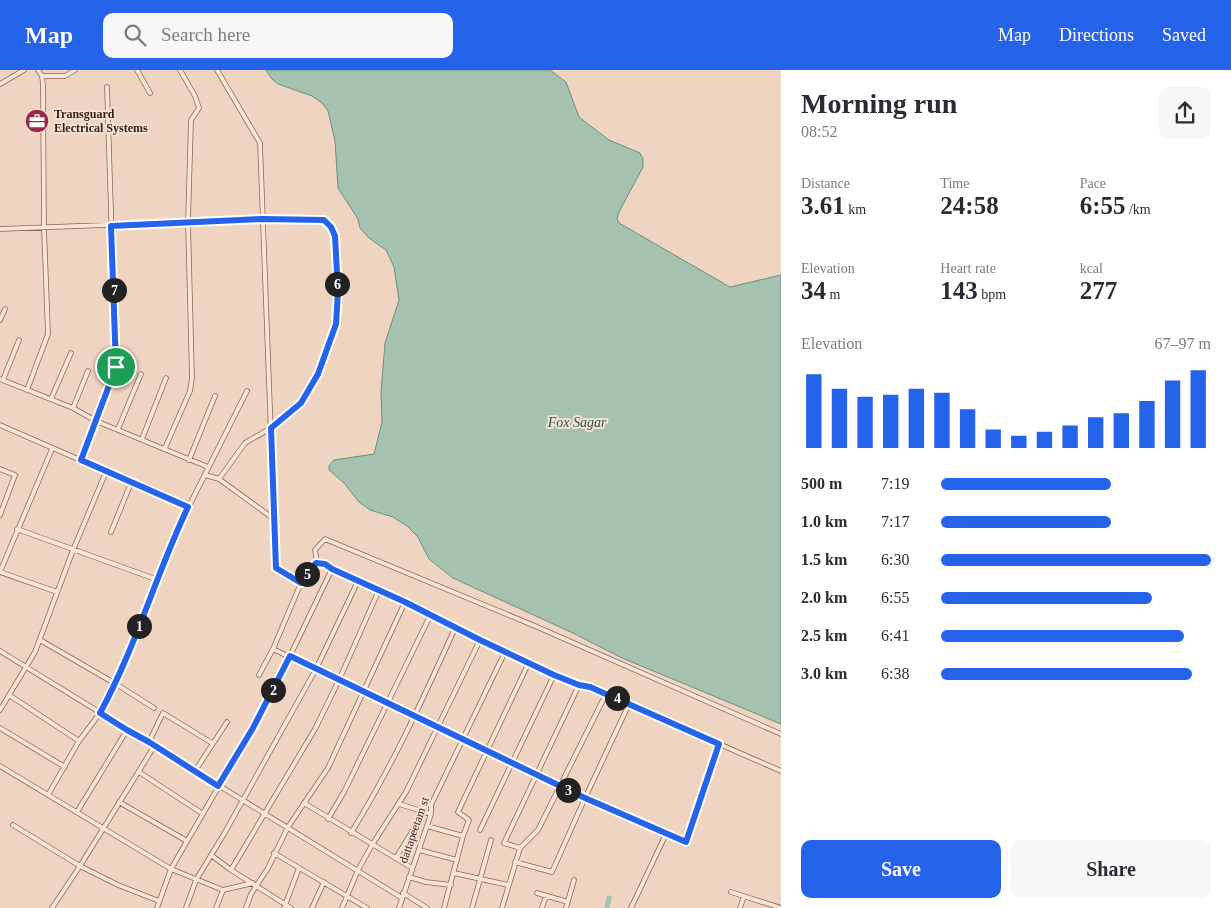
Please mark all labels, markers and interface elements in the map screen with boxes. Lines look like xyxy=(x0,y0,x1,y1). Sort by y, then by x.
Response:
search box xyxy=(103,13,453,58)
icon: search xyxy=(121,21,149,49)
text: Map xyxy=(25,22,73,48)
text: Search here xyxy=(161,24,250,45)
text: Map xyxy=(998,25,1031,45)
text: Directions xyxy=(1059,25,1134,45)
text: Saved xyxy=(1162,25,1206,45)
button: share xyxy=(1159,87,1211,139)
text: Morning run xyxy=(801,88,957,119)
place label: Transguard Electrical Systems xyxy=(54,107,148,135)
office icon: Transguard Electrical Systems xyxy=(24,108,50,134)
text: 08:52 xyxy=(801,123,837,140)
text: Distance xyxy=(801,176,850,191)
text: Time xyxy=(940,176,969,191)
text: Pace xyxy=(1080,176,1106,191)
text: 3.61 xyxy=(801,192,845,219)
text: 24:58 xyxy=(940,192,999,219)
text: 6:55 xyxy=(1080,192,1125,219)
text: km xyxy=(845,202,866,217)
text: /km xyxy=(1125,202,1151,217)
text: Elevation xyxy=(801,261,855,276)
text: Heart rate xyxy=(940,261,996,276)
text: kcal xyxy=(1080,261,1103,276)
pin: 6 xyxy=(324,272,350,296)
text: 6 xyxy=(334,277,341,292)
text: 34 xyxy=(801,277,826,304)
text: 143 xyxy=(940,277,978,304)
text: 277 xyxy=(1080,277,1117,304)
pin: 7 xyxy=(102,278,126,302)
text: 7 xyxy=(111,283,118,298)
text: m xyxy=(826,287,840,302)
text: bpm xyxy=(978,287,1006,302)
text: Elevation xyxy=(801,335,862,352)
text: 67–97 m xyxy=(1155,335,1211,352)
pin xyxy=(95,346,137,388)
icon: arrive xyxy=(102,353,130,381)
water label: Fox Sagar xyxy=(547,415,607,430)
text: 500 m xyxy=(801,475,842,492)
text: 7:19 xyxy=(881,475,909,492)
text: 1.0 km xyxy=(801,513,847,530)
text: 7:17 xyxy=(881,513,909,530)
text: 1.5 km xyxy=(801,551,847,568)
text: 6:30 xyxy=(881,551,909,568)
pin: 5 xyxy=(294,562,320,586)
text: 5 xyxy=(304,567,311,582)
text: 2.0 km xyxy=(801,589,847,606)
text: 6:55 xyxy=(881,589,909,606)
pin: 1 xyxy=(126,614,152,638)
text: 1 xyxy=(136,619,143,634)
text: 2.5 km xyxy=(801,627,847,644)
text: 6:41 xyxy=(881,627,909,644)
text: 3.0 km xyxy=(801,665,847,682)
text: 6:38 xyxy=(881,665,909,682)
pin: 2 xyxy=(260,678,286,702)
text: 2 xyxy=(270,683,277,698)
pin: 4 xyxy=(604,686,630,710)
text: 4 xyxy=(614,691,621,706)
pin: 3 xyxy=(556,778,580,802)
text: 3 xyxy=(565,783,572,798)
street label: dattapeetam st xyxy=(396,794,432,865)
button: Save xyxy=(801,840,1001,898)
button: Share xyxy=(1011,840,1211,898)

